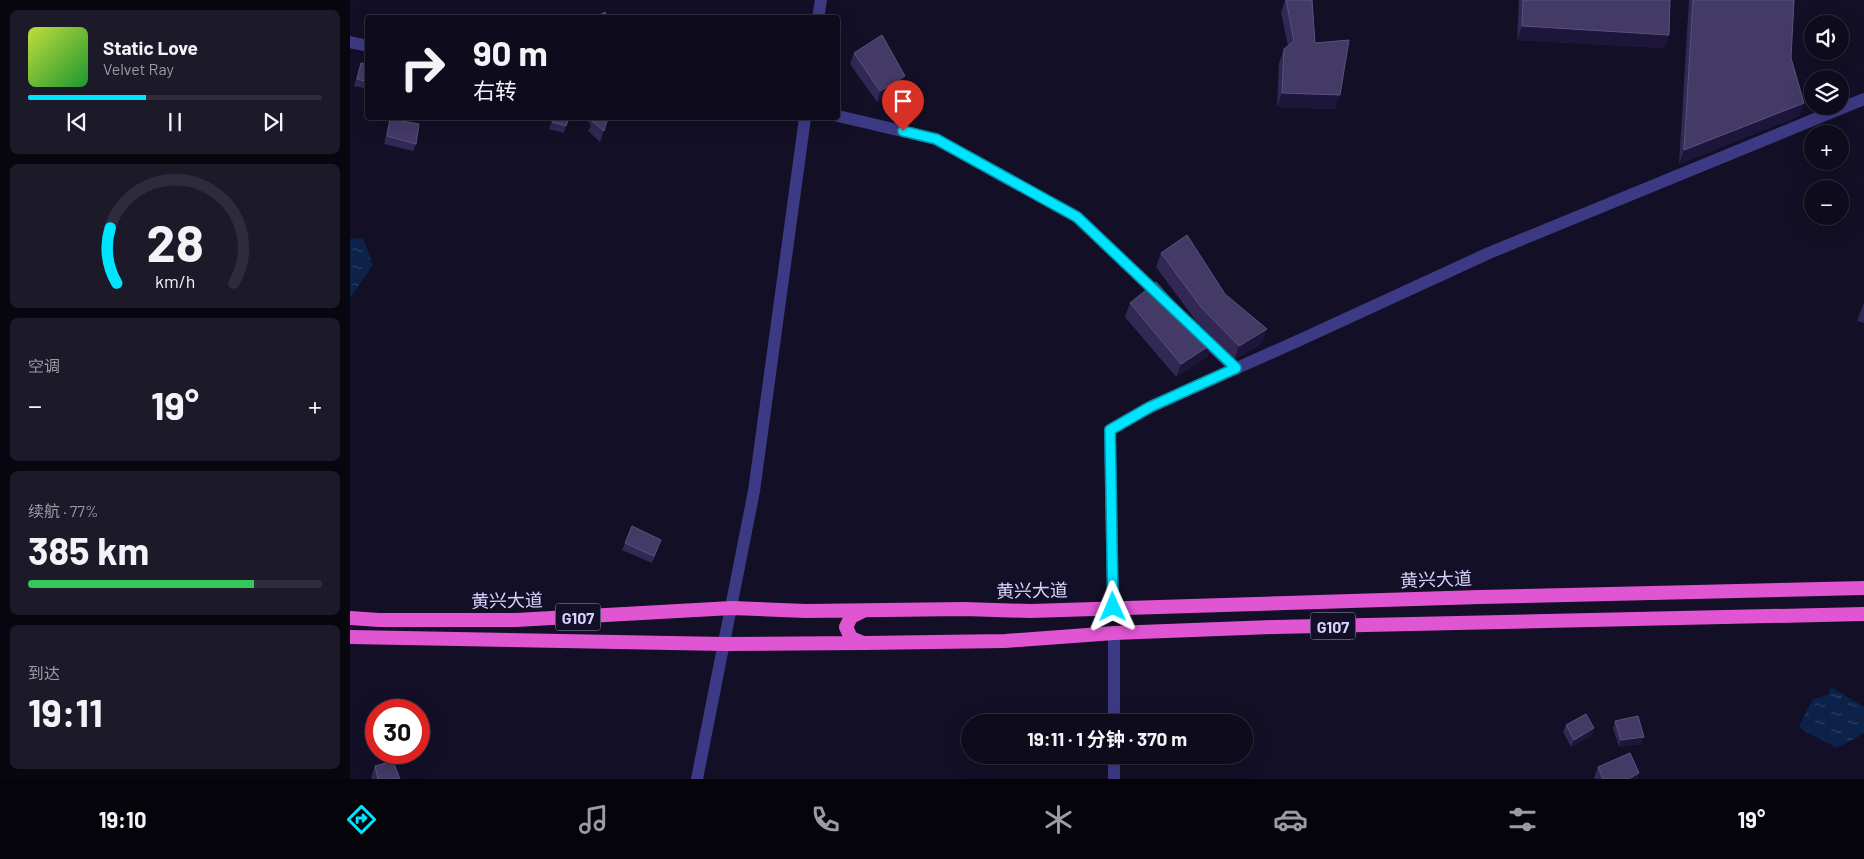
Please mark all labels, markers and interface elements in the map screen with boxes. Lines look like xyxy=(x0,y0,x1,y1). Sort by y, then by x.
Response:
map controls xyxy=(1804,15,1849,225)
button: sound xyxy=(1804,15,1849,60)
text: 90 m xyxy=(473,31,548,73)
icon: right xyxy=(390,35,455,100)
text: Static Love xyxy=(103,36,198,59)
text: Velvet Ray xyxy=(103,59,174,78)
button: layers xyxy=(1804,70,1849,115)
text: 右转 xyxy=(473,77,517,103)
pin xyxy=(882,80,924,131)
icon: arrive xyxy=(889,87,917,115)
icon: previous xyxy=(63,108,91,136)
icon: pause xyxy=(161,108,189,136)
icon: next xyxy=(259,108,287,136)
button: + xyxy=(1804,125,1849,170)
button: − xyxy=(1804,180,1849,225)
text: 28 xyxy=(146,210,204,272)
text: km/h xyxy=(155,270,195,292)
text: 空调 xyxy=(28,356,60,375)
text: 19° xyxy=(151,382,199,428)
text: − xyxy=(28,388,42,422)
text: + xyxy=(308,388,322,422)
text: 续航 · 77% xyxy=(28,501,98,520)
text: 385 km xyxy=(28,527,149,573)
street label: 黄兴大道 xyxy=(1400,567,1472,591)
street label: 黄兴大道 xyxy=(996,578,1068,602)
position arrow xyxy=(1086,580,1138,632)
street label: 黄兴大道 xyxy=(471,588,543,612)
road number: G107 xyxy=(556,604,600,630)
road number: G107 xyxy=(1310,612,1356,640)
text: 到达 xyxy=(28,663,60,682)
text: 19:11 xyxy=(28,689,103,735)
speed limit sign: 30 xyxy=(365,699,430,764)
text: 19:11 · 1 分钟 · 370 m xyxy=(1027,727,1187,750)
icon: directions xyxy=(344,802,379,837)
icon: music xyxy=(576,802,611,837)
icon: phone xyxy=(808,802,843,837)
icon: climate xyxy=(1041,802,1076,837)
icon: car xyxy=(1273,802,1308,837)
icon: filters xyxy=(1505,802,1540,837)
text: 19:10 xyxy=(99,806,146,832)
text: 19° xyxy=(1738,806,1765,832)

